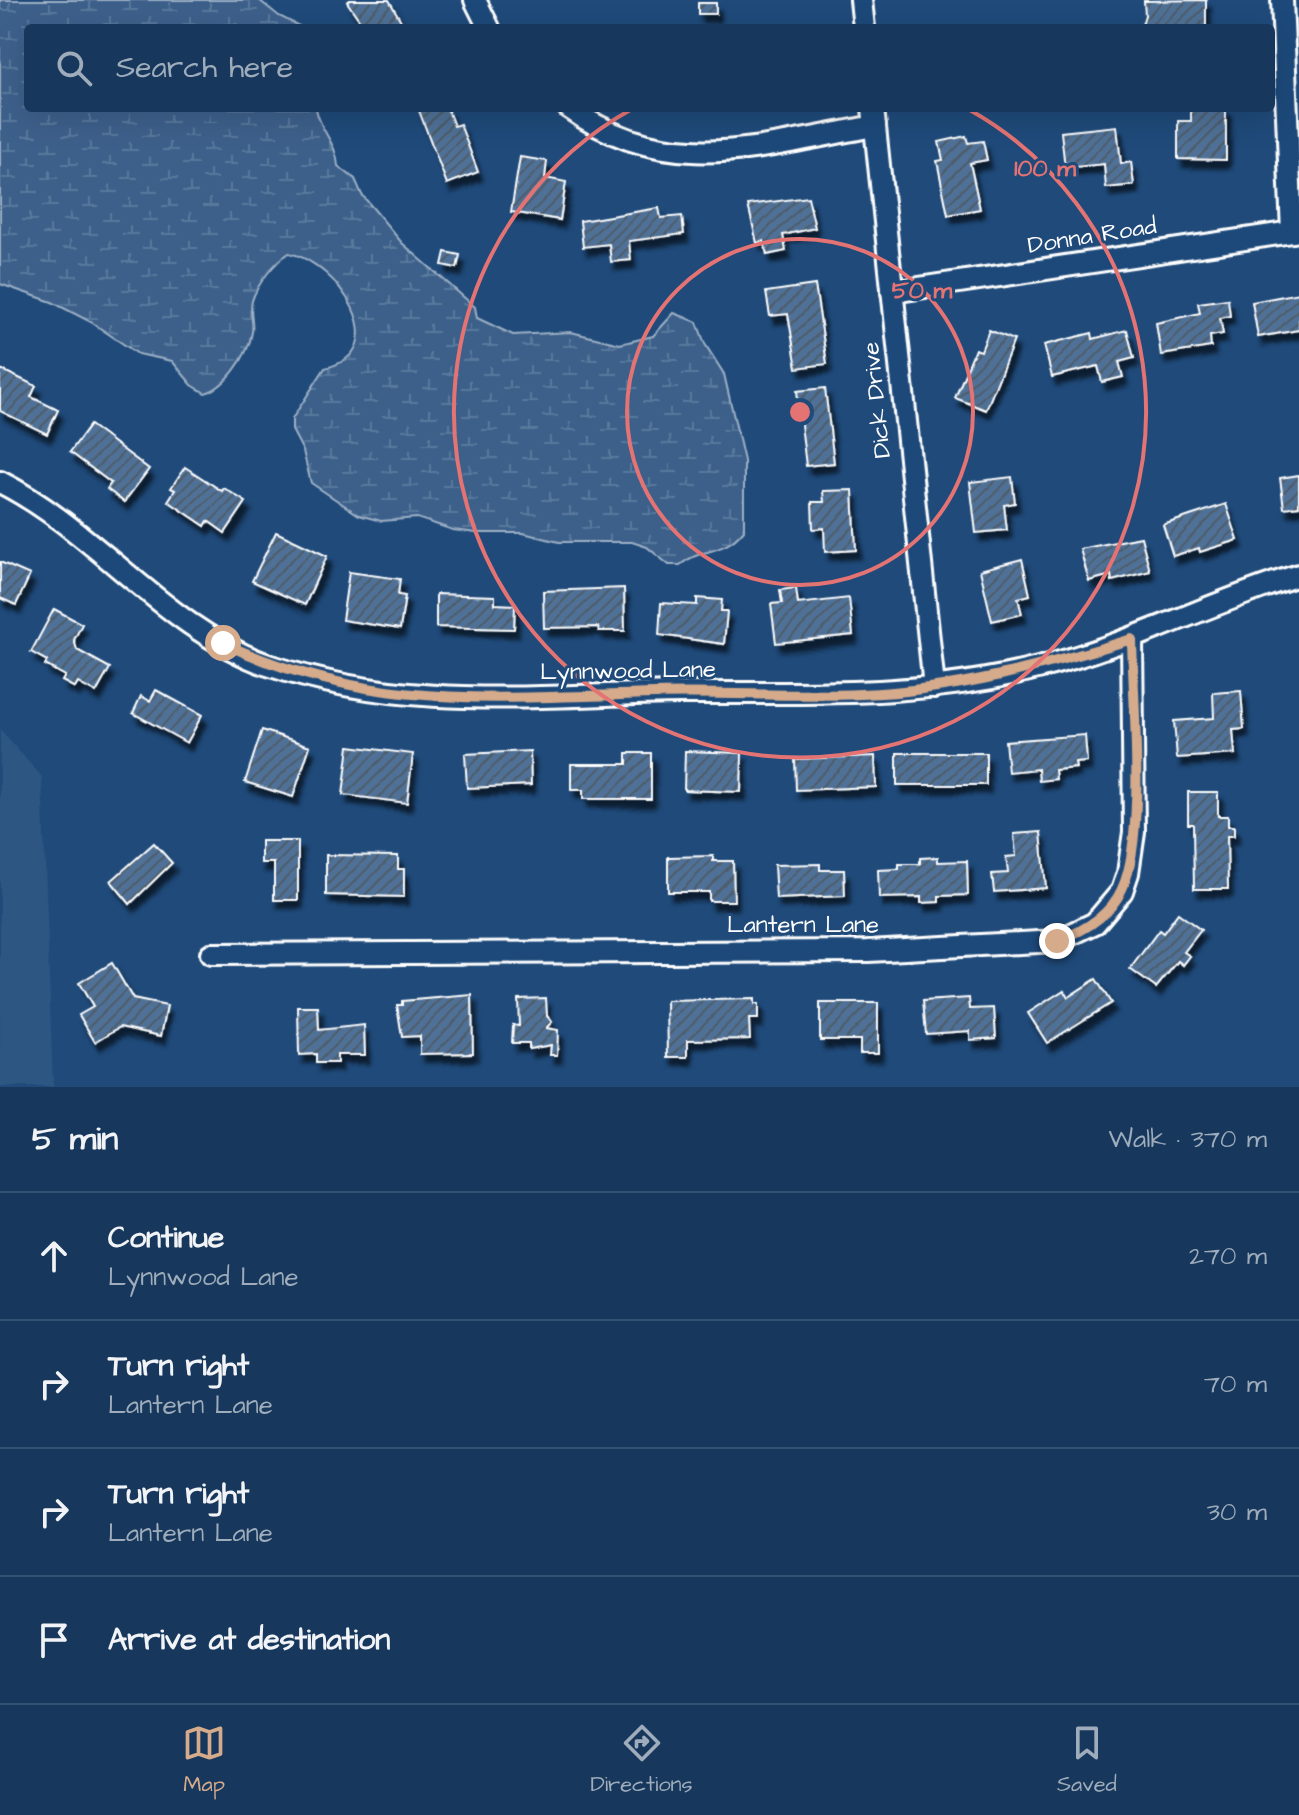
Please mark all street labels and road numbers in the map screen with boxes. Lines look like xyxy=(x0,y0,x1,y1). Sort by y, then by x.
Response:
street label: Donna Road xyxy=(1025,209,1159,263)
street label: Dick Drive xyxy=(854,340,900,460)
street label: Lynnwood Lane xyxy=(540,652,716,691)
street label: Lantern Lane xyxy=(727,908,879,942)

